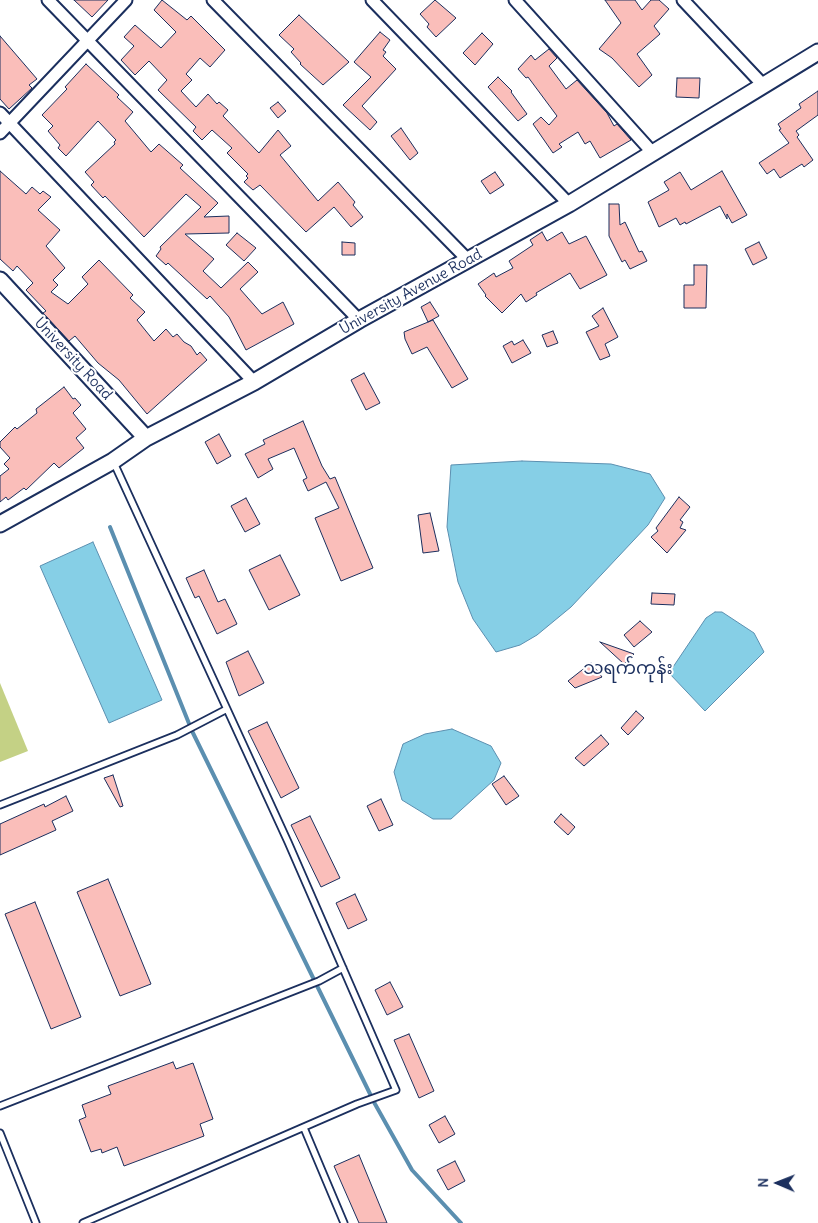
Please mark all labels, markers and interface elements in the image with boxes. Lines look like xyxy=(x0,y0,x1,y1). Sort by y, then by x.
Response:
street label: University Avenue Road xyxy=(337,245,485,339)
street label: University Road xyxy=(30,314,116,404)
district label: သရက်ကုန်း xyxy=(583,658,673,680)
north arrow xyxy=(753,1158,803,1208)
text: N xyxy=(754,1178,772,1188)

